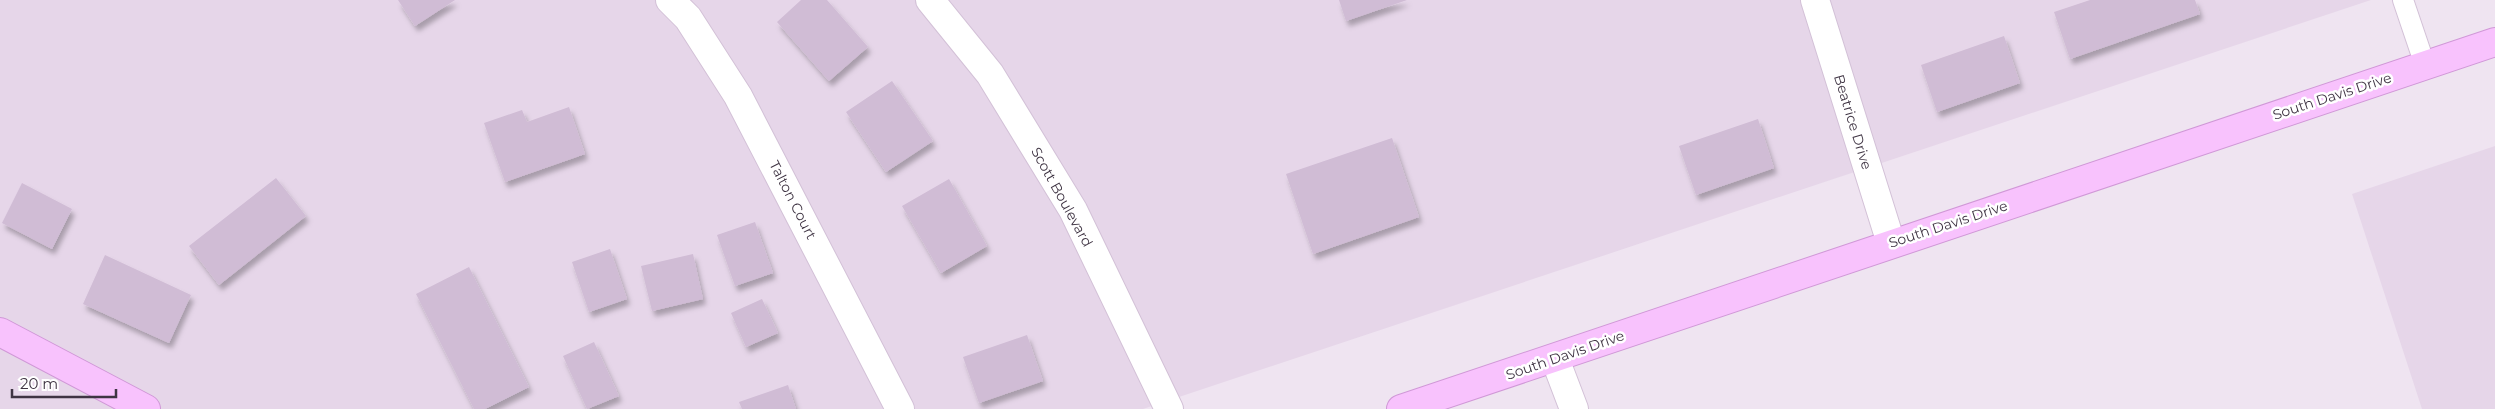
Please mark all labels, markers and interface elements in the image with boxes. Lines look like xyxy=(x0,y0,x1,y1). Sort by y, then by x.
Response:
street label: South Davis Drive xyxy=(2270,68,2394,124)
street label: Beatrice Drive xyxy=(1830,72,1876,172)
street label: Scott Boulevard xyxy=(1027,144,1097,250)
street label: Talton Court xyxy=(765,158,821,243)
street label: South Davis Drive xyxy=(1886,196,2010,252)
street label: South Davis Drive xyxy=(1504,326,1626,384)
scale bar xyxy=(12,366,116,398)
text: 20 m xyxy=(20,374,58,393)

